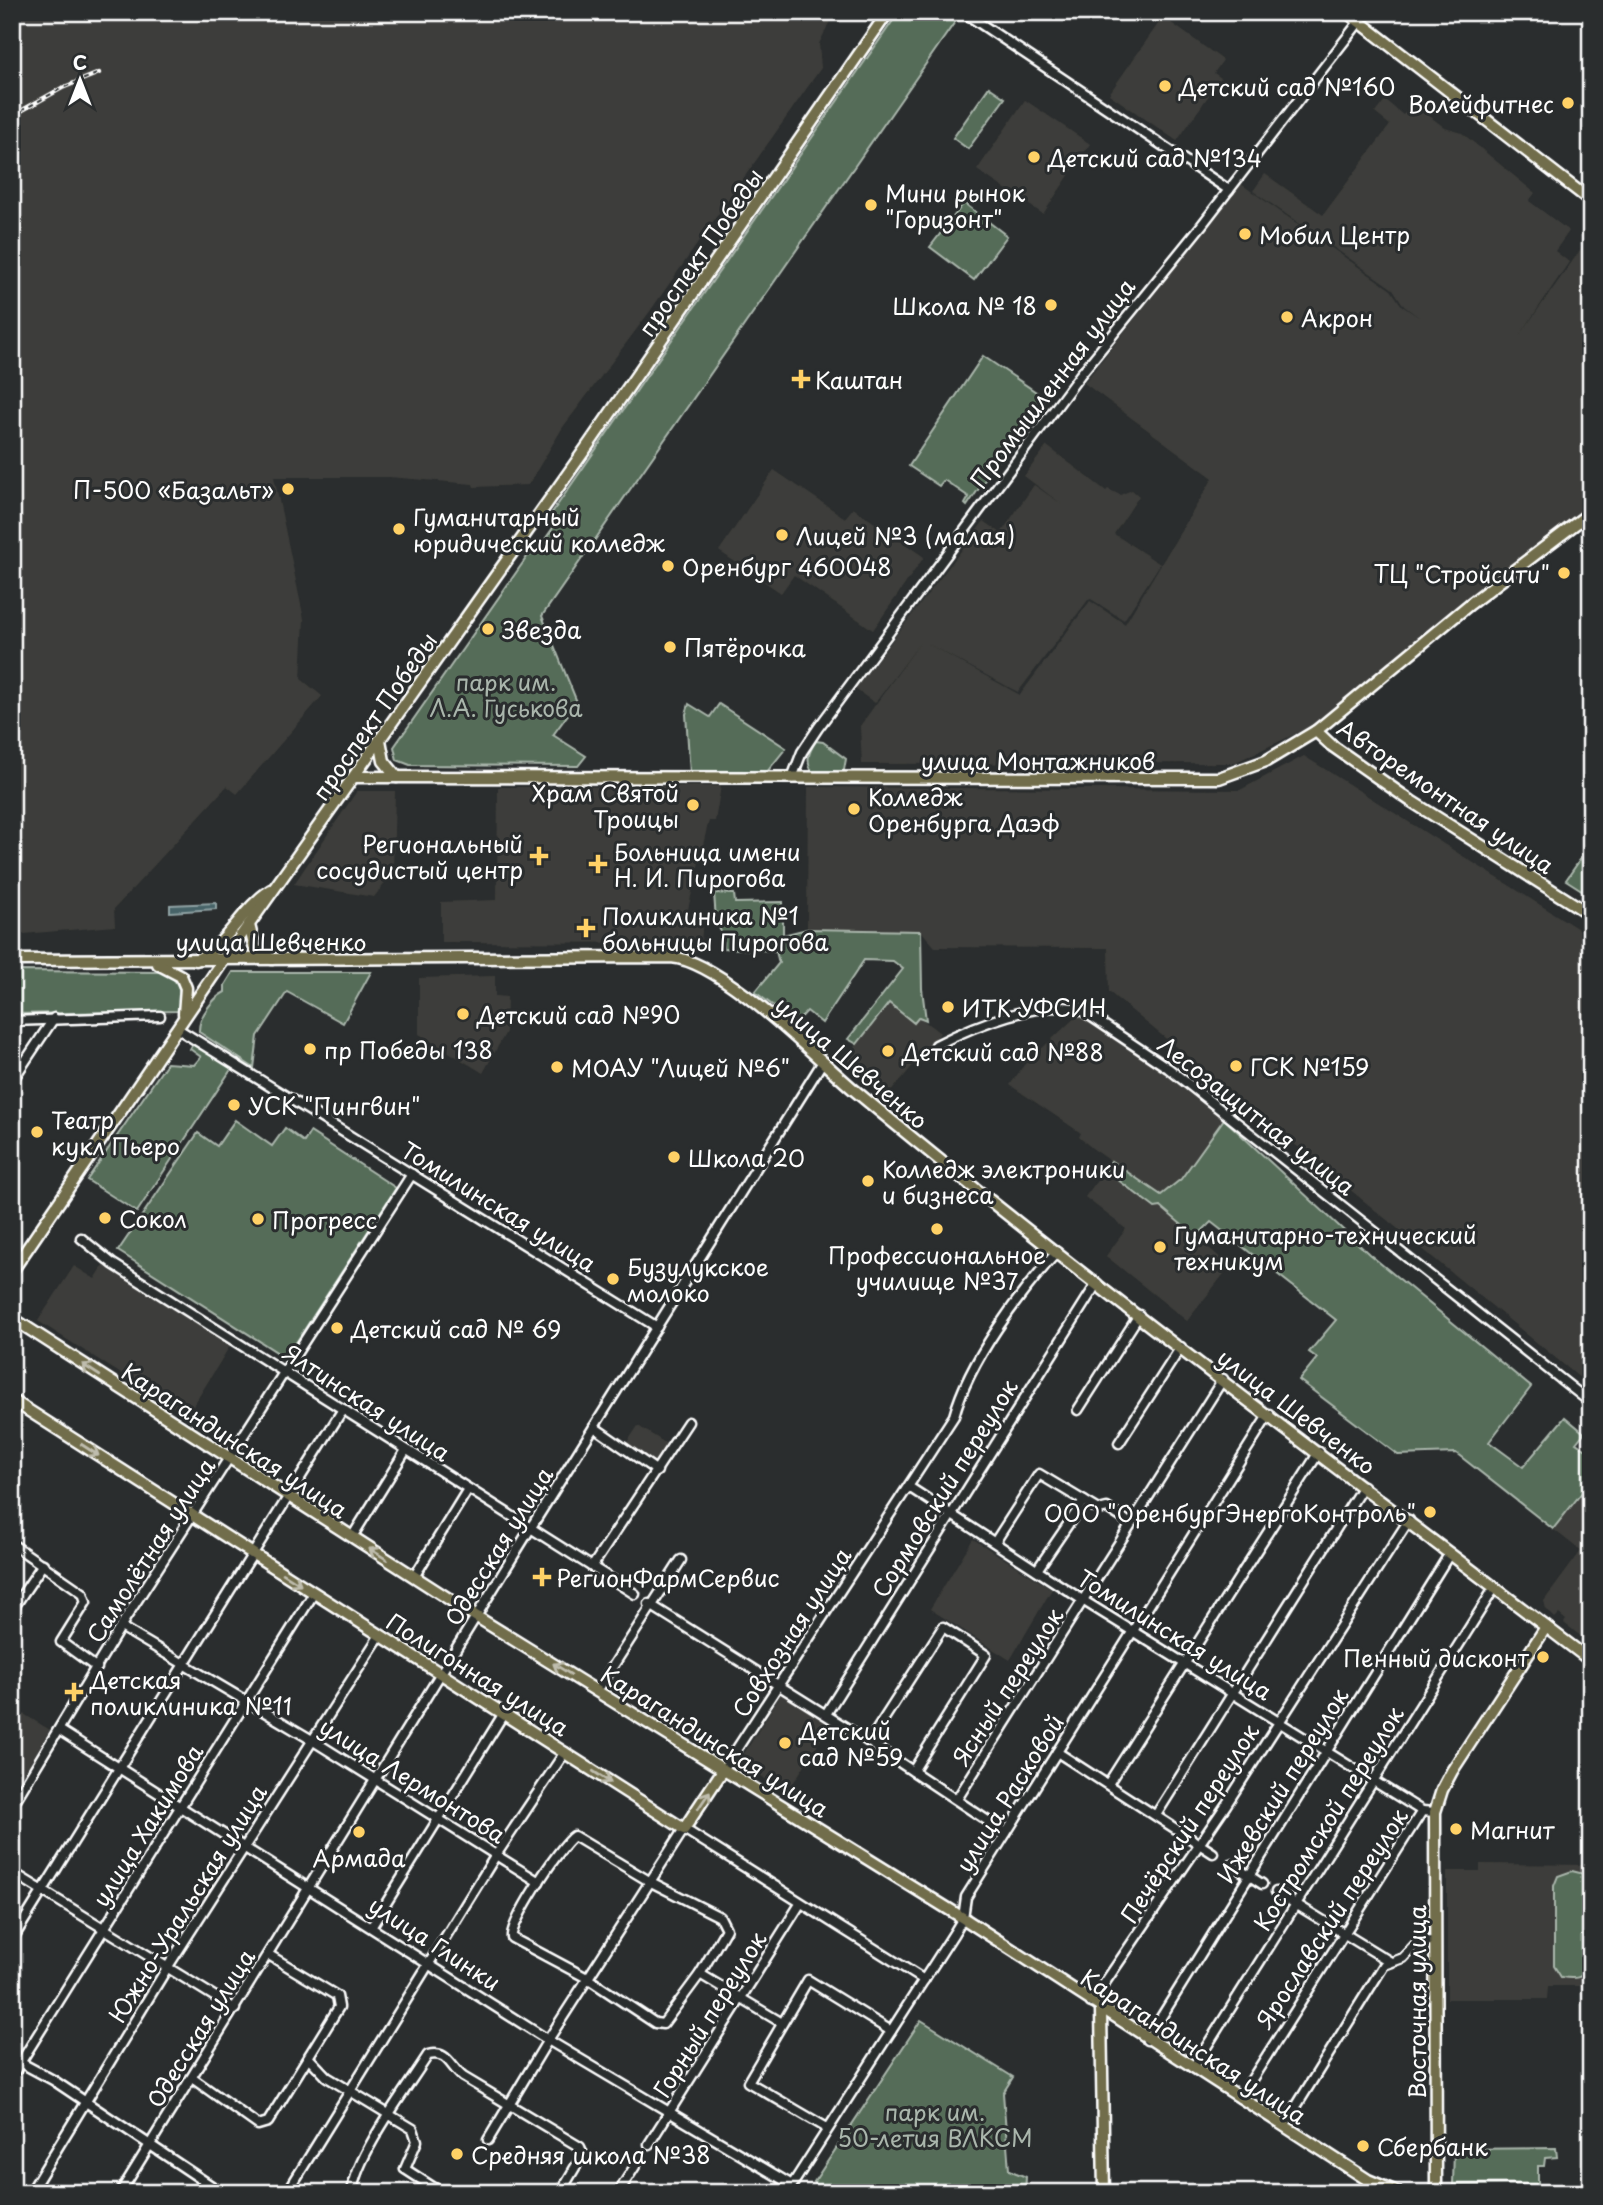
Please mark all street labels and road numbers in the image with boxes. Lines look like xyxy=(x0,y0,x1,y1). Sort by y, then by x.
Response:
street label: проспект Победы xyxy=(629,161,771,343)
street label: Промышленная улица xyxy=(961,270,1143,495)
street label: проспект Победы xyxy=(303,625,445,807)
street label: Авторемонтная улица xyxy=(1330,710,1562,882)
street label: улица Монтажников xyxy=(921,743,1155,778)
street label: улица Шевченко xyxy=(176,924,366,959)
street label: улица Шевченко xyxy=(768,987,936,1137)
street label: Лесозащитная улица xyxy=(1151,1027,1364,1204)
street label: Томилинская улица xyxy=(395,1132,604,1280)
street label: Ялтинская улица xyxy=(276,1335,458,1470)
street label: улица Шевченко xyxy=(1210,1340,1384,1482)
street label: Карагандинская улица xyxy=(115,1354,355,1527)
street label: Сормовский переулок xyxy=(862,1372,1026,1604)
street label: Самолётная улица xyxy=(77,1450,223,1649)
street label: Одесская улица xyxy=(435,1459,561,1632)
street label: Совхозная улица xyxy=(723,1540,859,1724)
street label: Томилинская улица xyxy=(1071,1560,1280,1708)
street label: Ясный переулок xyxy=(943,1600,1071,1772)
street label: Полигонная улица xyxy=(380,1604,576,1745)
street label: Карагандинская улица xyxy=(594,1656,836,1826)
street label: Ижевский переулок xyxy=(1208,1680,1356,1889)
street label: Костромской переулок xyxy=(1244,1698,1412,1937)
street label: улица Расковой xyxy=(946,1707,1072,1879)
street label: улица Лермонтова xyxy=(313,1709,513,1852)
street label: Печёрский переулок xyxy=(1111,1716,1267,1930)
street label: улица Хакимова xyxy=(83,1736,212,1913)
street label: Южно-Уральская улица xyxy=(99,1777,275,2029)
street label: Ярославский переулок xyxy=(1246,1801,1416,2036)
street label: улица Глинки xyxy=(362,1887,508,1999)
street label: Восточная улица xyxy=(1399,1904,1434,2099)
street label: Горный переулок xyxy=(644,1924,774,2104)
street label: Одесская улица xyxy=(137,1941,263,2114)
street label: Карагандинская улица xyxy=(1074,1960,1314,2133)

